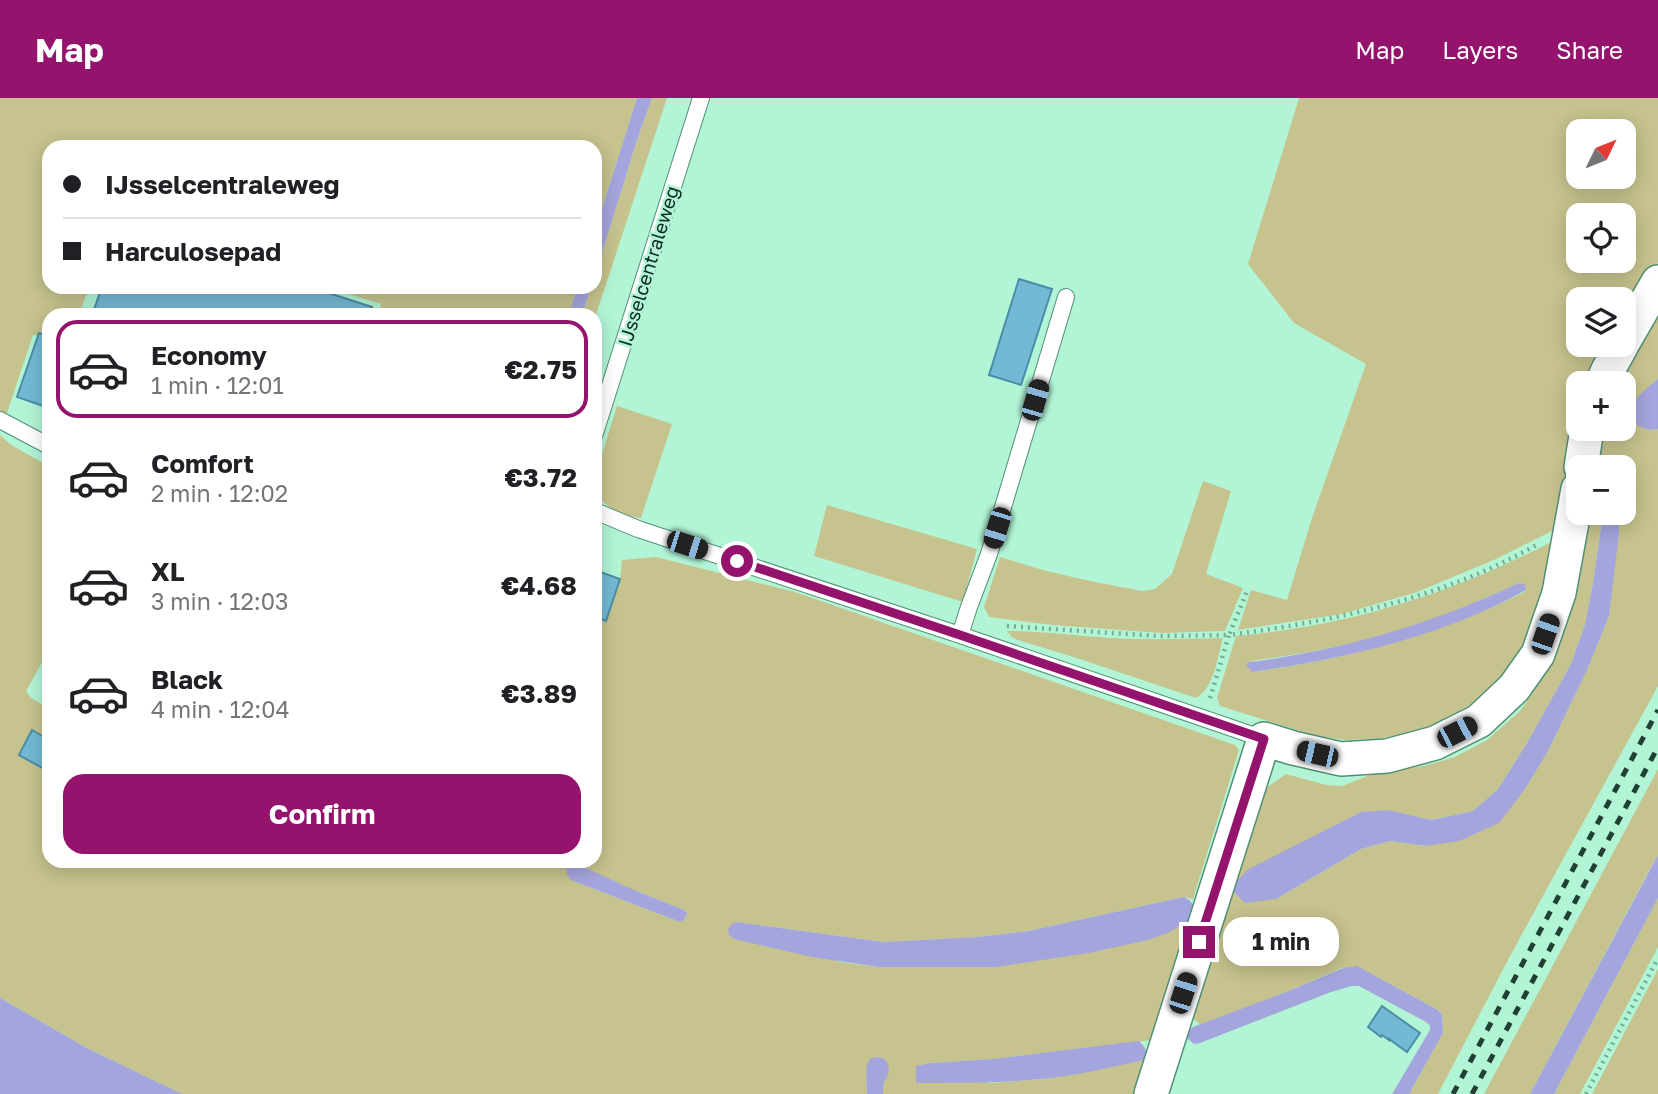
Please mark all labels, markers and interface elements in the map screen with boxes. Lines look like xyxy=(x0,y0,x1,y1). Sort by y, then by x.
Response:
text: Map xyxy=(35,30,104,69)
text: Map xyxy=(1355,35,1404,64)
text: Layers xyxy=(1442,35,1518,64)
text: Share xyxy=(1556,35,1623,64)
north arrow xyxy=(1566,119,1636,189)
map controls xyxy=(1566,119,1636,525)
text: IJsselcentraleweg xyxy=(105,169,340,200)
street label: IJsselcentraleweg xyxy=(613,183,683,349)
button: locate xyxy=(1566,203,1636,273)
text: Harculosepad xyxy=(105,236,281,267)
button: layers xyxy=(1566,287,1636,357)
icon: car xyxy=(67,338,130,401)
text: Economy xyxy=(151,340,267,371)
text: €2.75 xyxy=(504,354,577,385)
text: 1 min · 12:01 xyxy=(151,371,284,399)
button: + xyxy=(1566,371,1636,441)
car xyxy=(1020,377,1051,423)
icon: car xyxy=(67,446,130,509)
text: Comfort xyxy=(151,448,254,479)
button: − xyxy=(1566,455,1636,525)
text: €3.72 xyxy=(504,462,577,493)
text: 2 min · 12:02 xyxy=(151,479,288,507)
car xyxy=(981,505,1014,551)
car xyxy=(664,529,711,561)
route start xyxy=(721,545,753,577)
icon: car xyxy=(67,554,130,617)
text: XL xyxy=(151,556,185,587)
text: €4.68 xyxy=(501,570,577,601)
text: 3 min · 12:03 xyxy=(151,587,288,615)
car xyxy=(1529,611,1562,657)
icon: car xyxy=(67,662,130,725)
text: Black xyxy=(151,664,223,695)
text: €3.89 xyxy=(501,678,577,709)
text: 4 min · 12:04 xyxy=(151,695,290,723)
car xyxy=(1434,713,1481,751)
car xyxy=(1295,739,1340,769)
button: Confirm xyxy=(63,774,581,854)
callout: 1 min xyxy=(1224,918,1339,966)
route end xyxy=(1183,926,1215,958)
text: 1 min xyxy=(1252,927,1310,955)
car xyxy=(1167,970,1200,1016)

